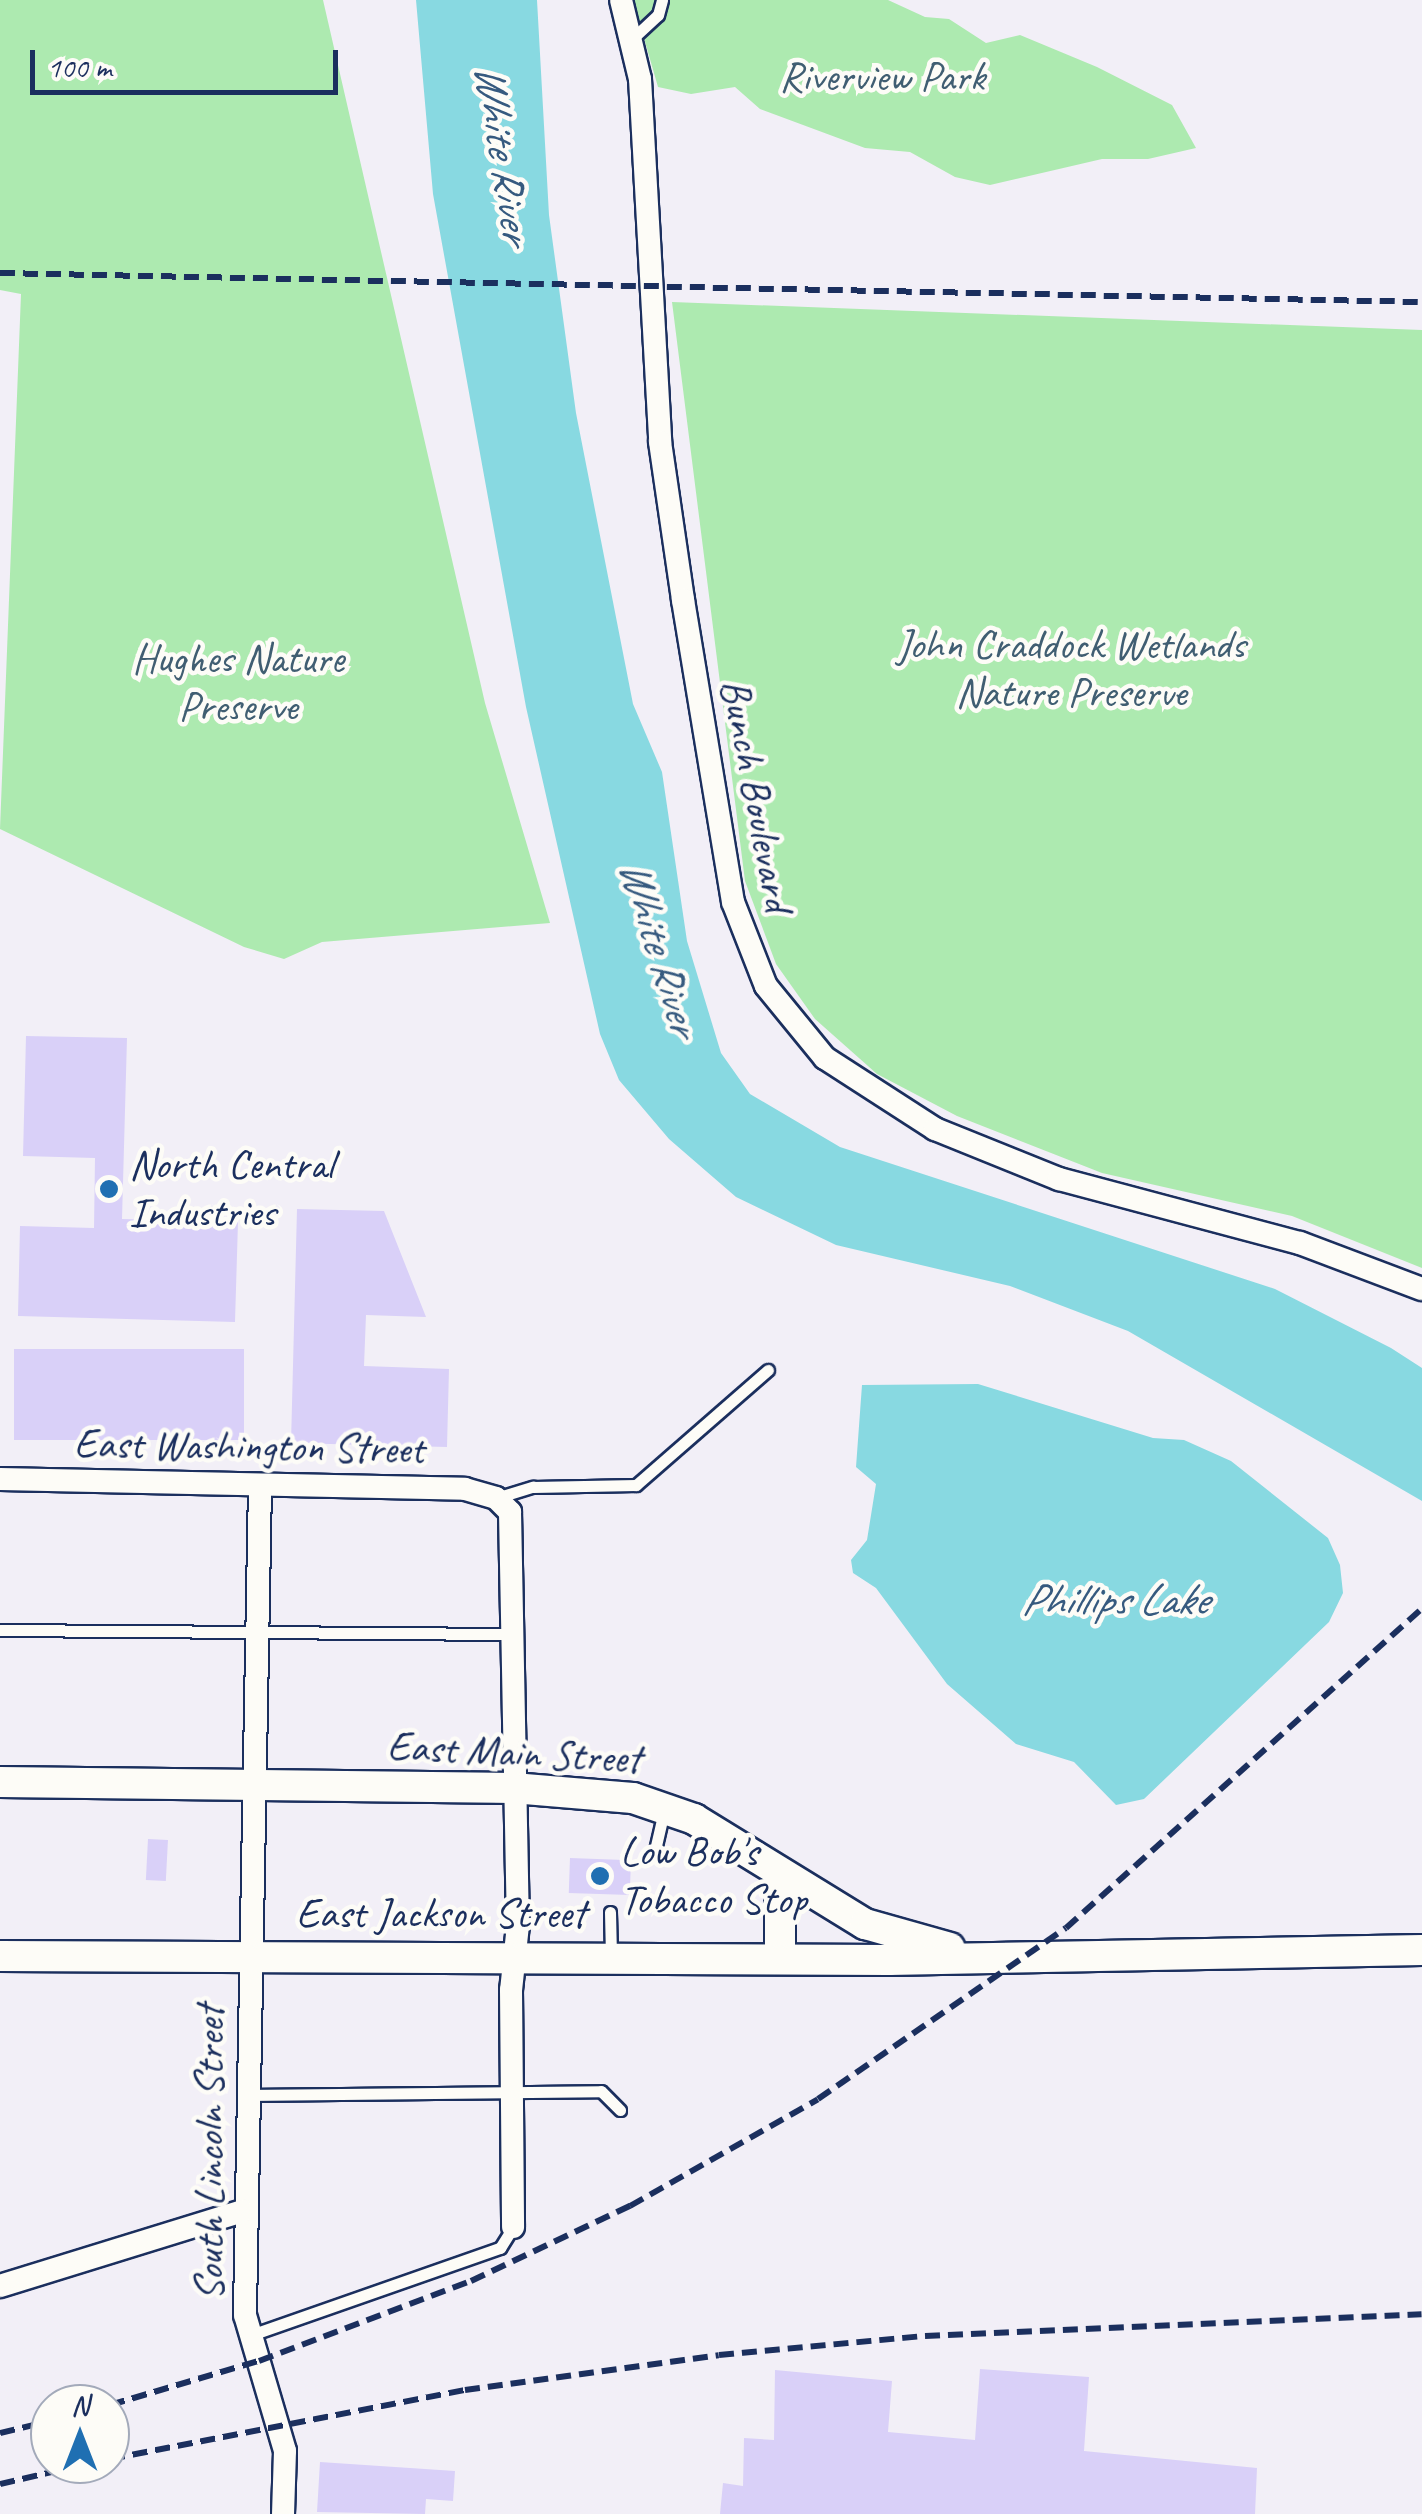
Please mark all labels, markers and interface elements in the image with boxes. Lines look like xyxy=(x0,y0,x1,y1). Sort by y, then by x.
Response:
scale bar xyxy=(35,30,342,92)
text: 100 m xyxy=(47,48,112,86)
park label: Riverview Park xyxy=(778,52,986,102)
water label: White River xyxy=(462,59,544,247)
park label: John Craddock Wetlands Nature Preserve xyxy=(896,620,1246,718)
park label: Hughes Nature Preserve xyxy=(131,634,345,732)
street label: Bunch Boulevard xyxy=(709,674,803,916)
water label: White River xyxy=(607,852,711,1042)
place label: North Central Industries xyxy=(129,1140,333,1238)
marker: North Central Industries xyxy=(98,1178,120,1200)
street label: East Washington Street xyxy=(73,1419,425,1475)
water label: Phillips Lake xyxy=(1020,1573,1208,1627)
street label: East Main Street xyxy=(385,1721,643,1785)
place label: Low Bob's Tobacco Stop xyxy=(620,1827,807,1925)
marker: Low Bob's Tobacco Stop xyxy=(589,1865,611,1887)
street label: East Jackson Street xyxy=(296,1889,586,1939)
street label: South Lincoln Street xyxy=(185,2005,235,2301)
north arrow xyxy=(30,2384,130,2484)
text: N xyxy=(71,2388,89,2423)

